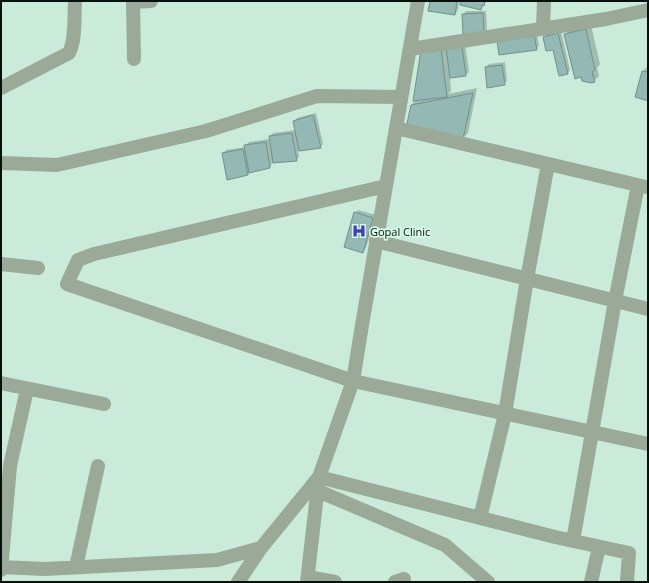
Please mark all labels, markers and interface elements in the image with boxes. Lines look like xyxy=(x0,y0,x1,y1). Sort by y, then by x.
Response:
hospital icon: Gopal Clinic xyxy=(351,223,367,239)
place label: Gopal Clinic xyxy=(370,224,430,239)

